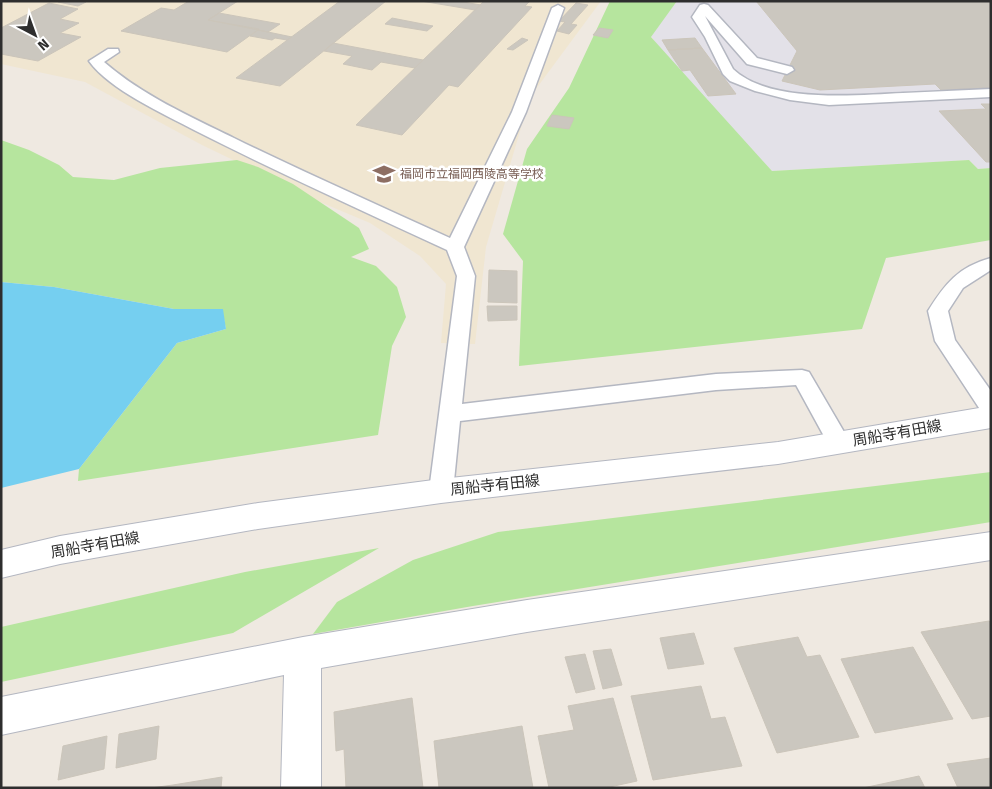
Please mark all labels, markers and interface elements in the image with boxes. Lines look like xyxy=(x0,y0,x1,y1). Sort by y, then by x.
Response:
north arrow xyxy=(10,10,60,60)
text: N xyxy=(34,35,52,54)
school or university icon: 福岡市立福岡西陵高等学校 xyxy=(371,161,397,187)
place label: 福岡市立福岡西陵高等学校 xyxy=(400,167,544,181)
street label: 周船寺有田線 xyxy=(851,416,943,450)
street label: 周船寺有田線 xyxy=(449,471,541,499)
street label: 周船寺有田線 xyxy=(49,528,141,562)

